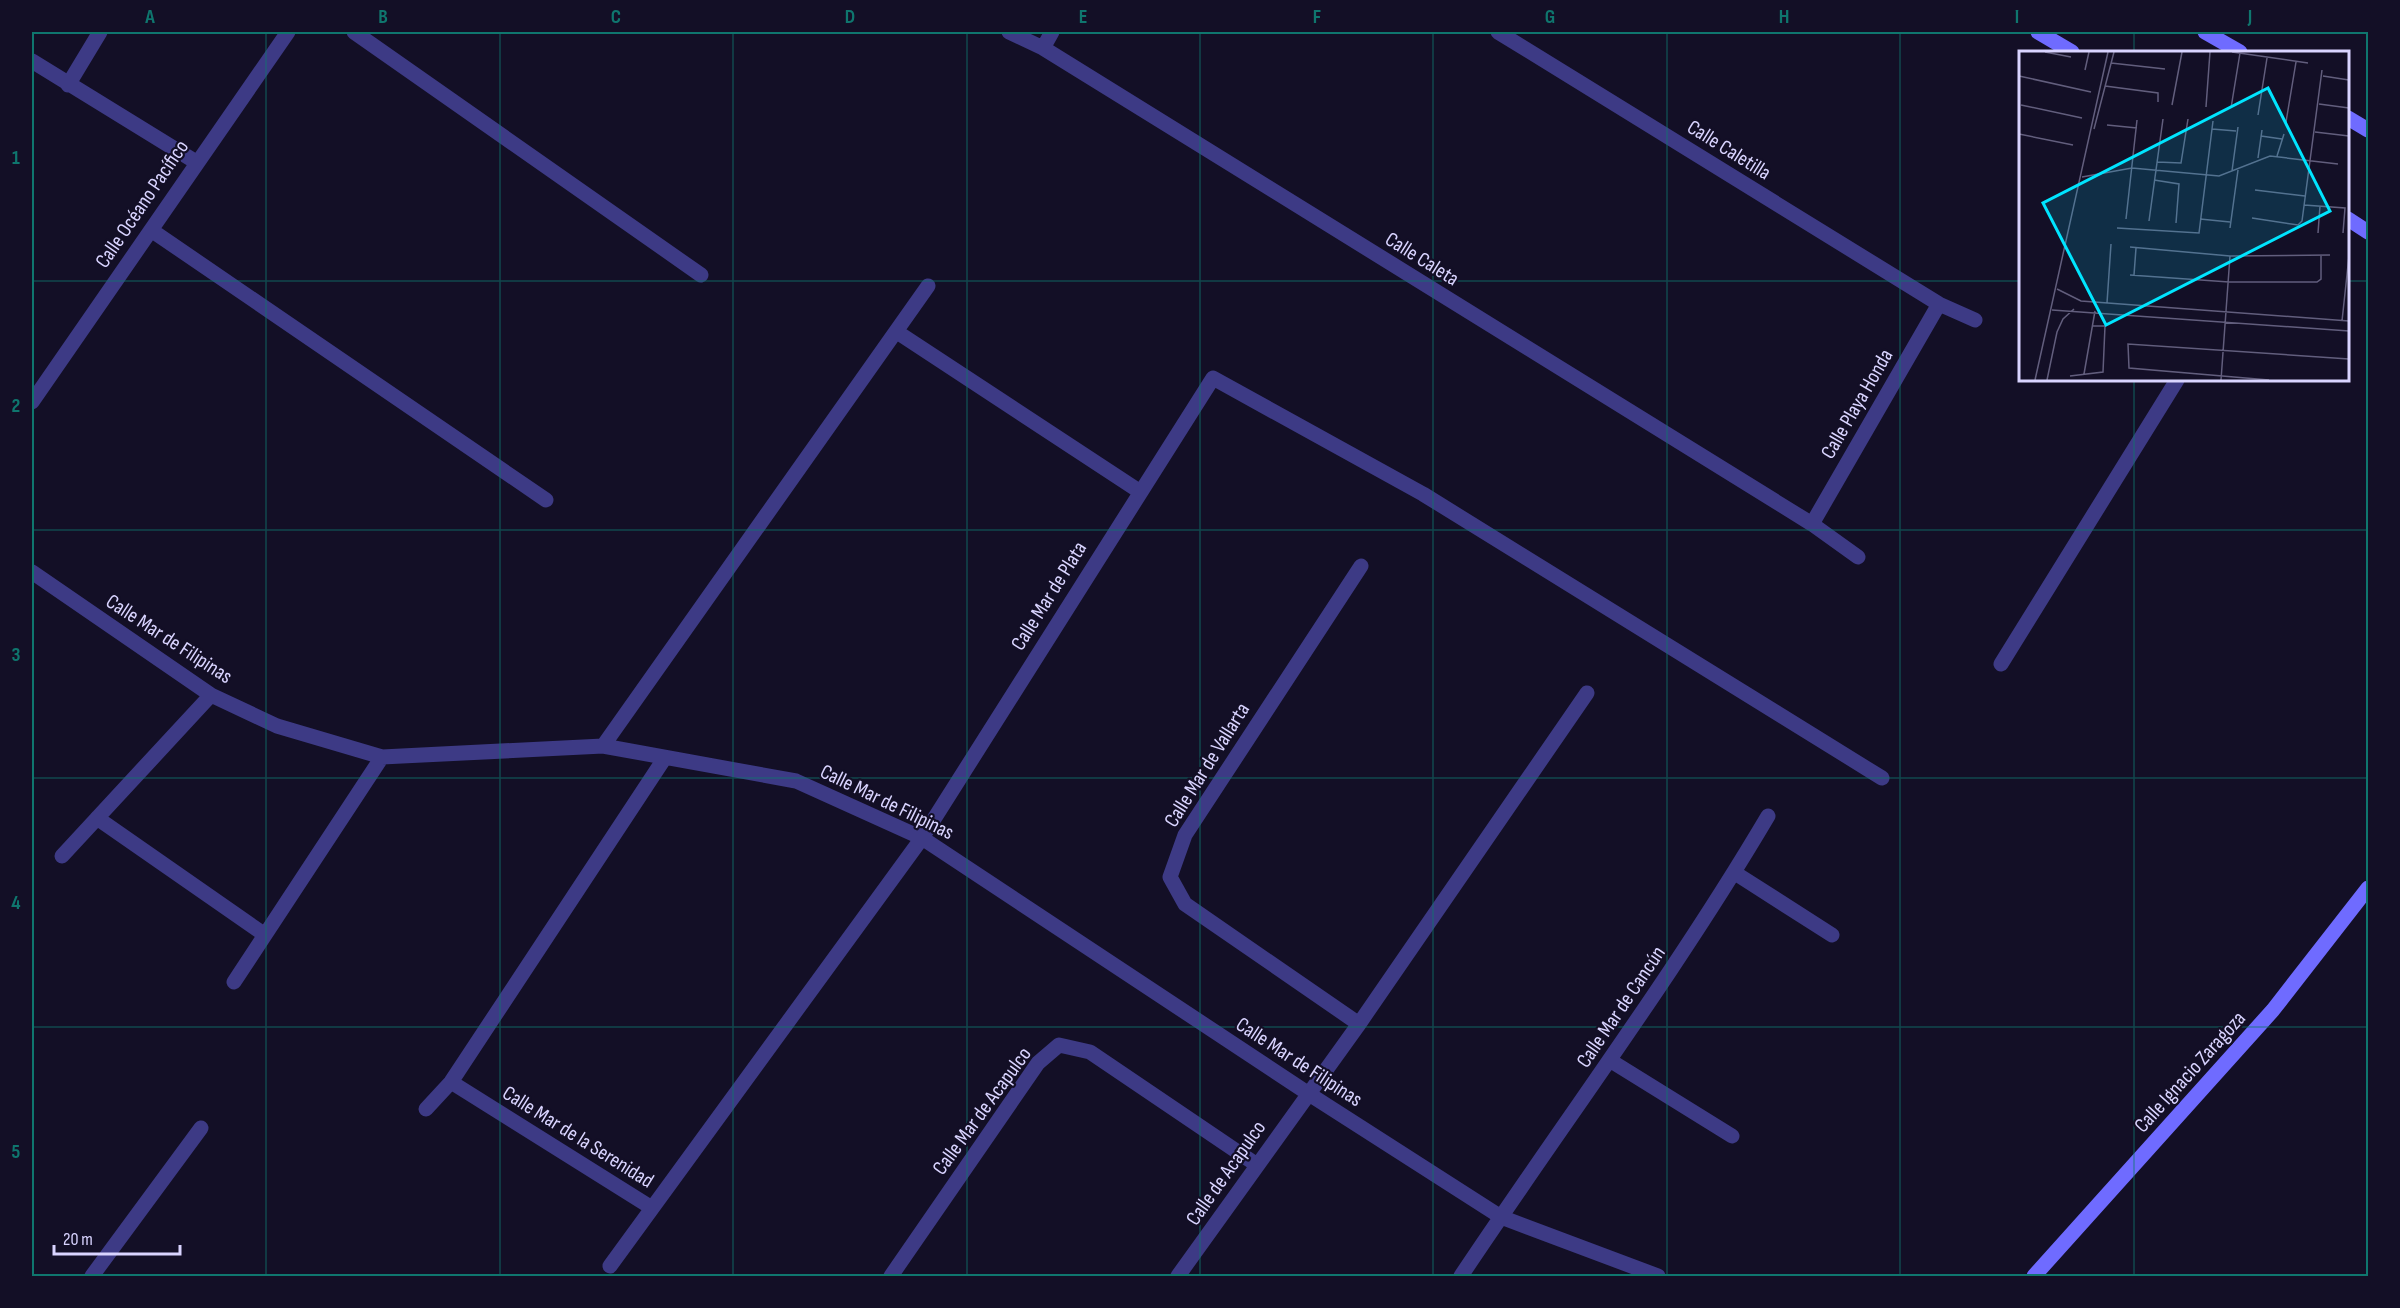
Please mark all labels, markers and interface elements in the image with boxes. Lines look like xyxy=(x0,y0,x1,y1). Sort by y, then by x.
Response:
text: A xyxy=(144,5,155,29)
text: B xyxy=(378,5,388,29)
text: C xyxy=(611,5,621,29)
text: D xyxy=(845,5,855,29)
text: E xyxy=(1079,5,1087,29)
text: F xyxy=(1313,5,1321,29)
text: G xyxy=(1545,5,1555,29)
text: H xyxy=(1779,5,1789,29)
text: I xyxy=(2015,5,2019,29)
text: J xyxy=(2247,5,2252,29)
inset map xyxy=(2019,51,2349,381)
street label: Calle Caletilla xyxy=(1683,115,1775,185)
street label: Calle Océano Pacífico xyxy=(90,135,194,273)
text: 1 xyxy=(12,146,20,170)
street label: Calle Caleta xyxy=(1381,227,1463,291)
street label: Calle Playa Honda xyxy=(1816,345,1898,463)
text: 2 xyxy=(12,394,20,418)
street label: Calle Mar de Plata xyxy=(1006,537,1092,655)
street label: Calle Mar de Filipinas xyxy=(101,589,237,689)
text: 3 xyxy=(12,643,21,667)
street label: Calle Mar de Vallarta xyxy=(1159,698,1255,832)
street label: Calle Mar de Filipinas xyxy=(816,759,958,845)
text: 4 xyxy=(11,891,21,915)
street label: Calle Mar de Cancún xyxy=(1571,942,1671,1072)
street label: Calle Ignacio Zaragoza xyxy=(2129,1006,2251,1138)
street label: Calle Mar de Filipinas xyxy=(1231,1012,1367,1112)
street label: Calle Mar de Acapulco xyxy=(927,1042,1037,1180)
street label: Calle Mar de la Serenidad xyxy=(498,1080,658,1194)
street label: Calle de Acapulco xyxy=(1181,1116,1271,1230)
text: 5 xyxy=(12,1140,21,1164)
scale bar xyxy=(54,1218,180,1256)
text: 20 m xyxy=(63,1229,93,1250)

